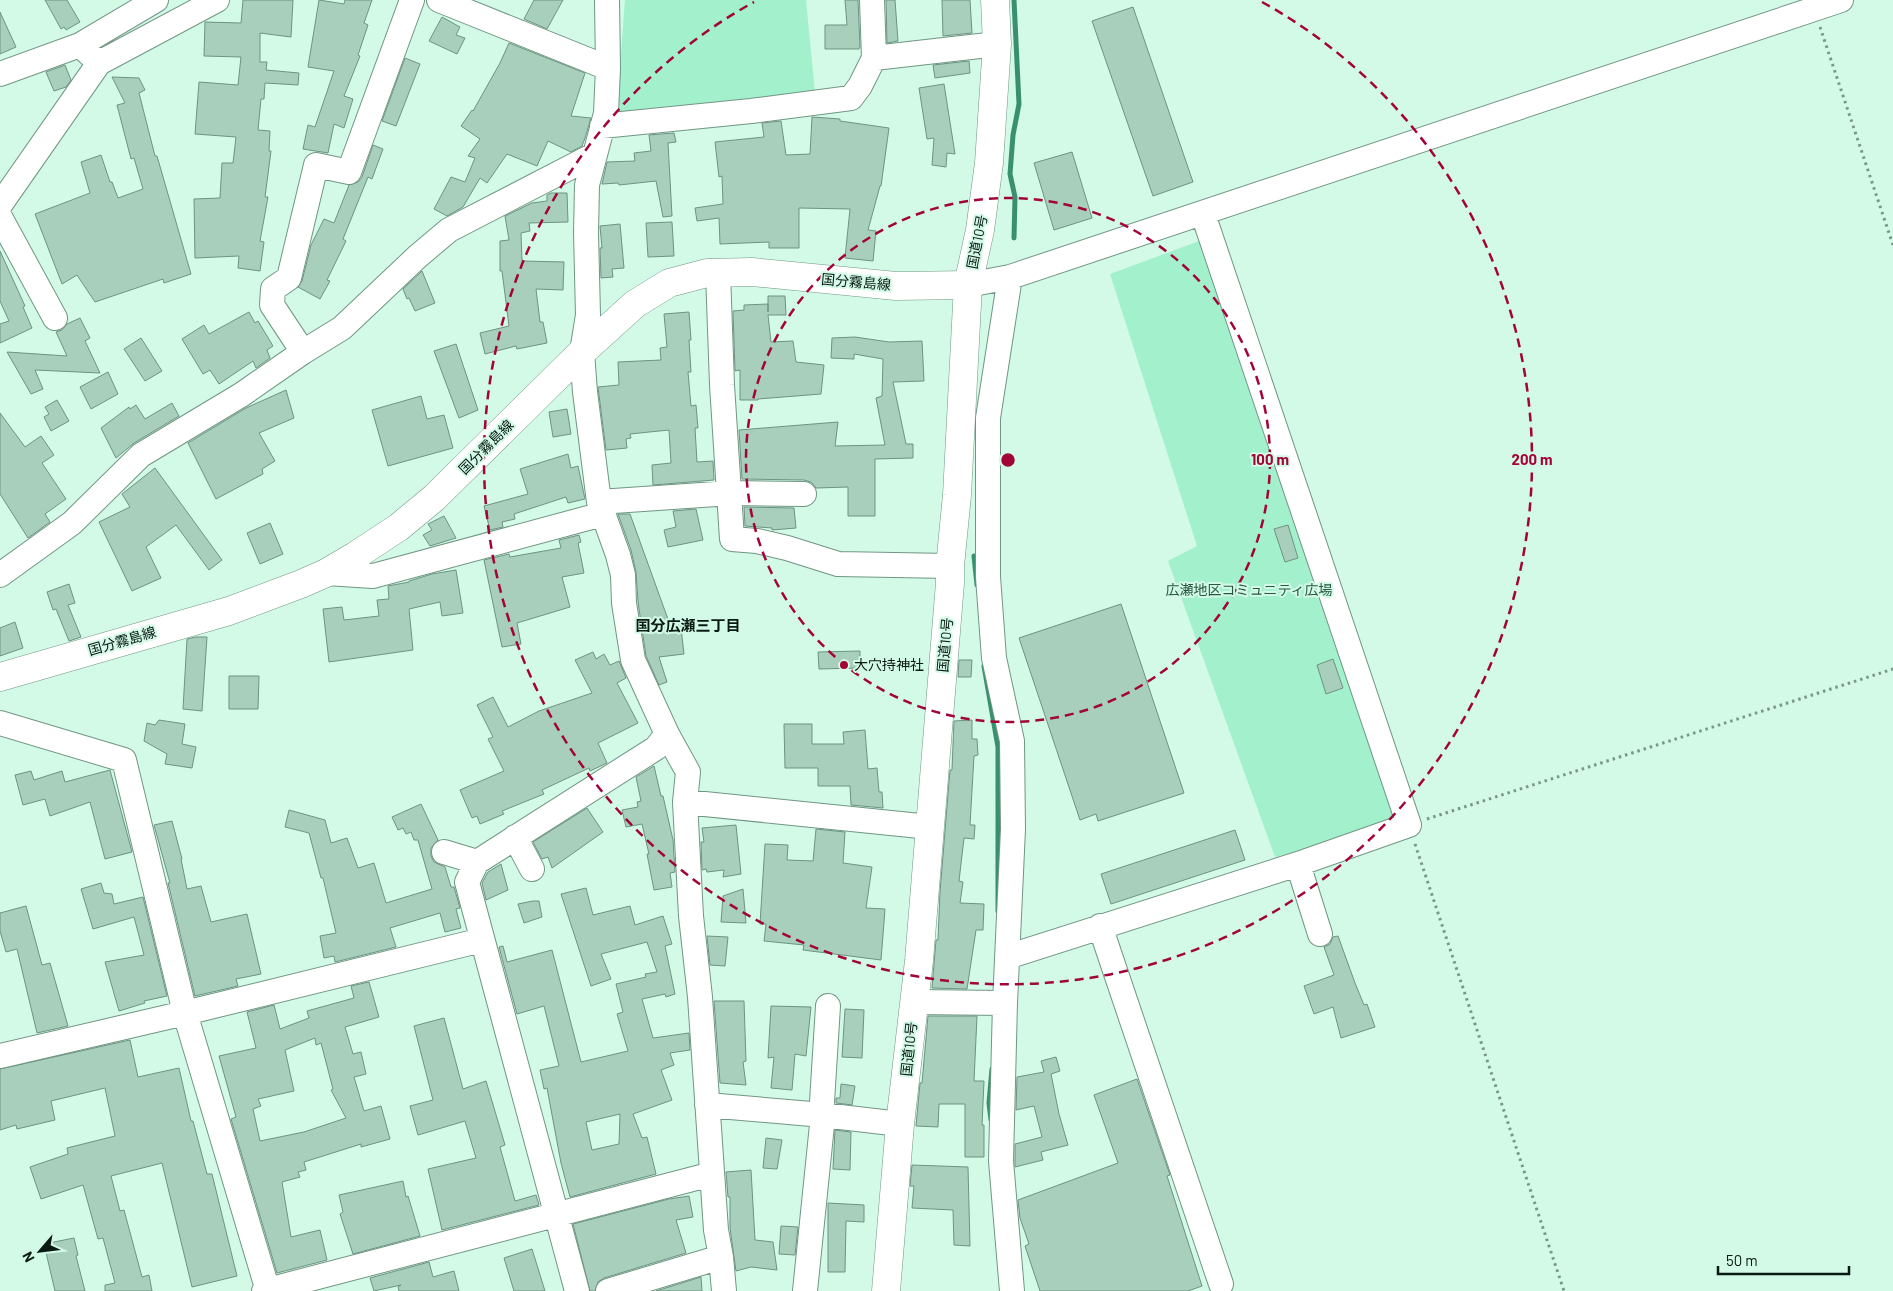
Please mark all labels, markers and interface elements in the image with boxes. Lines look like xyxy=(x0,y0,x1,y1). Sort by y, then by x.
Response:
street label: 国道10号 xyxy=(963,213,990,270)
street label: 国分霧島線 xyxy=(820,270,892,293)
street label: 国分霧島線 xyxy=(455,416,516,477)
text: 100 m xyxy=(1251,450,1289,468)
text: 200 m xyxy=(1511,450,1553,468)
centre of rings xyxy=(999,451,1017,469)
park label: 広瀬地区コミュニティ広場 xyxy=(1165,581,1333,598)
district label: 国分広瀬三丁目 xyxy=(635,616,741,634)
street label: 国道10号 xyxy=(934,617,955,673)
street label: 国分霧島線 xyxy=(86,623,158,658)
place label: 大穴持神社 xyxy=(854,656,924,673)
marker: 大穴持神社 xyxy=(838,659,850,671)
street label: 国道10号 xyxy=(897,1021,920,1077)
north arrow xyxy=(15,1226,65,1276)
scale bar xyxy=(1718,1244,1849,1276)
text: N xyxy=(18,1249,38,1265)
text: 50 m xyxy=(1726,1251,1758,1269)

